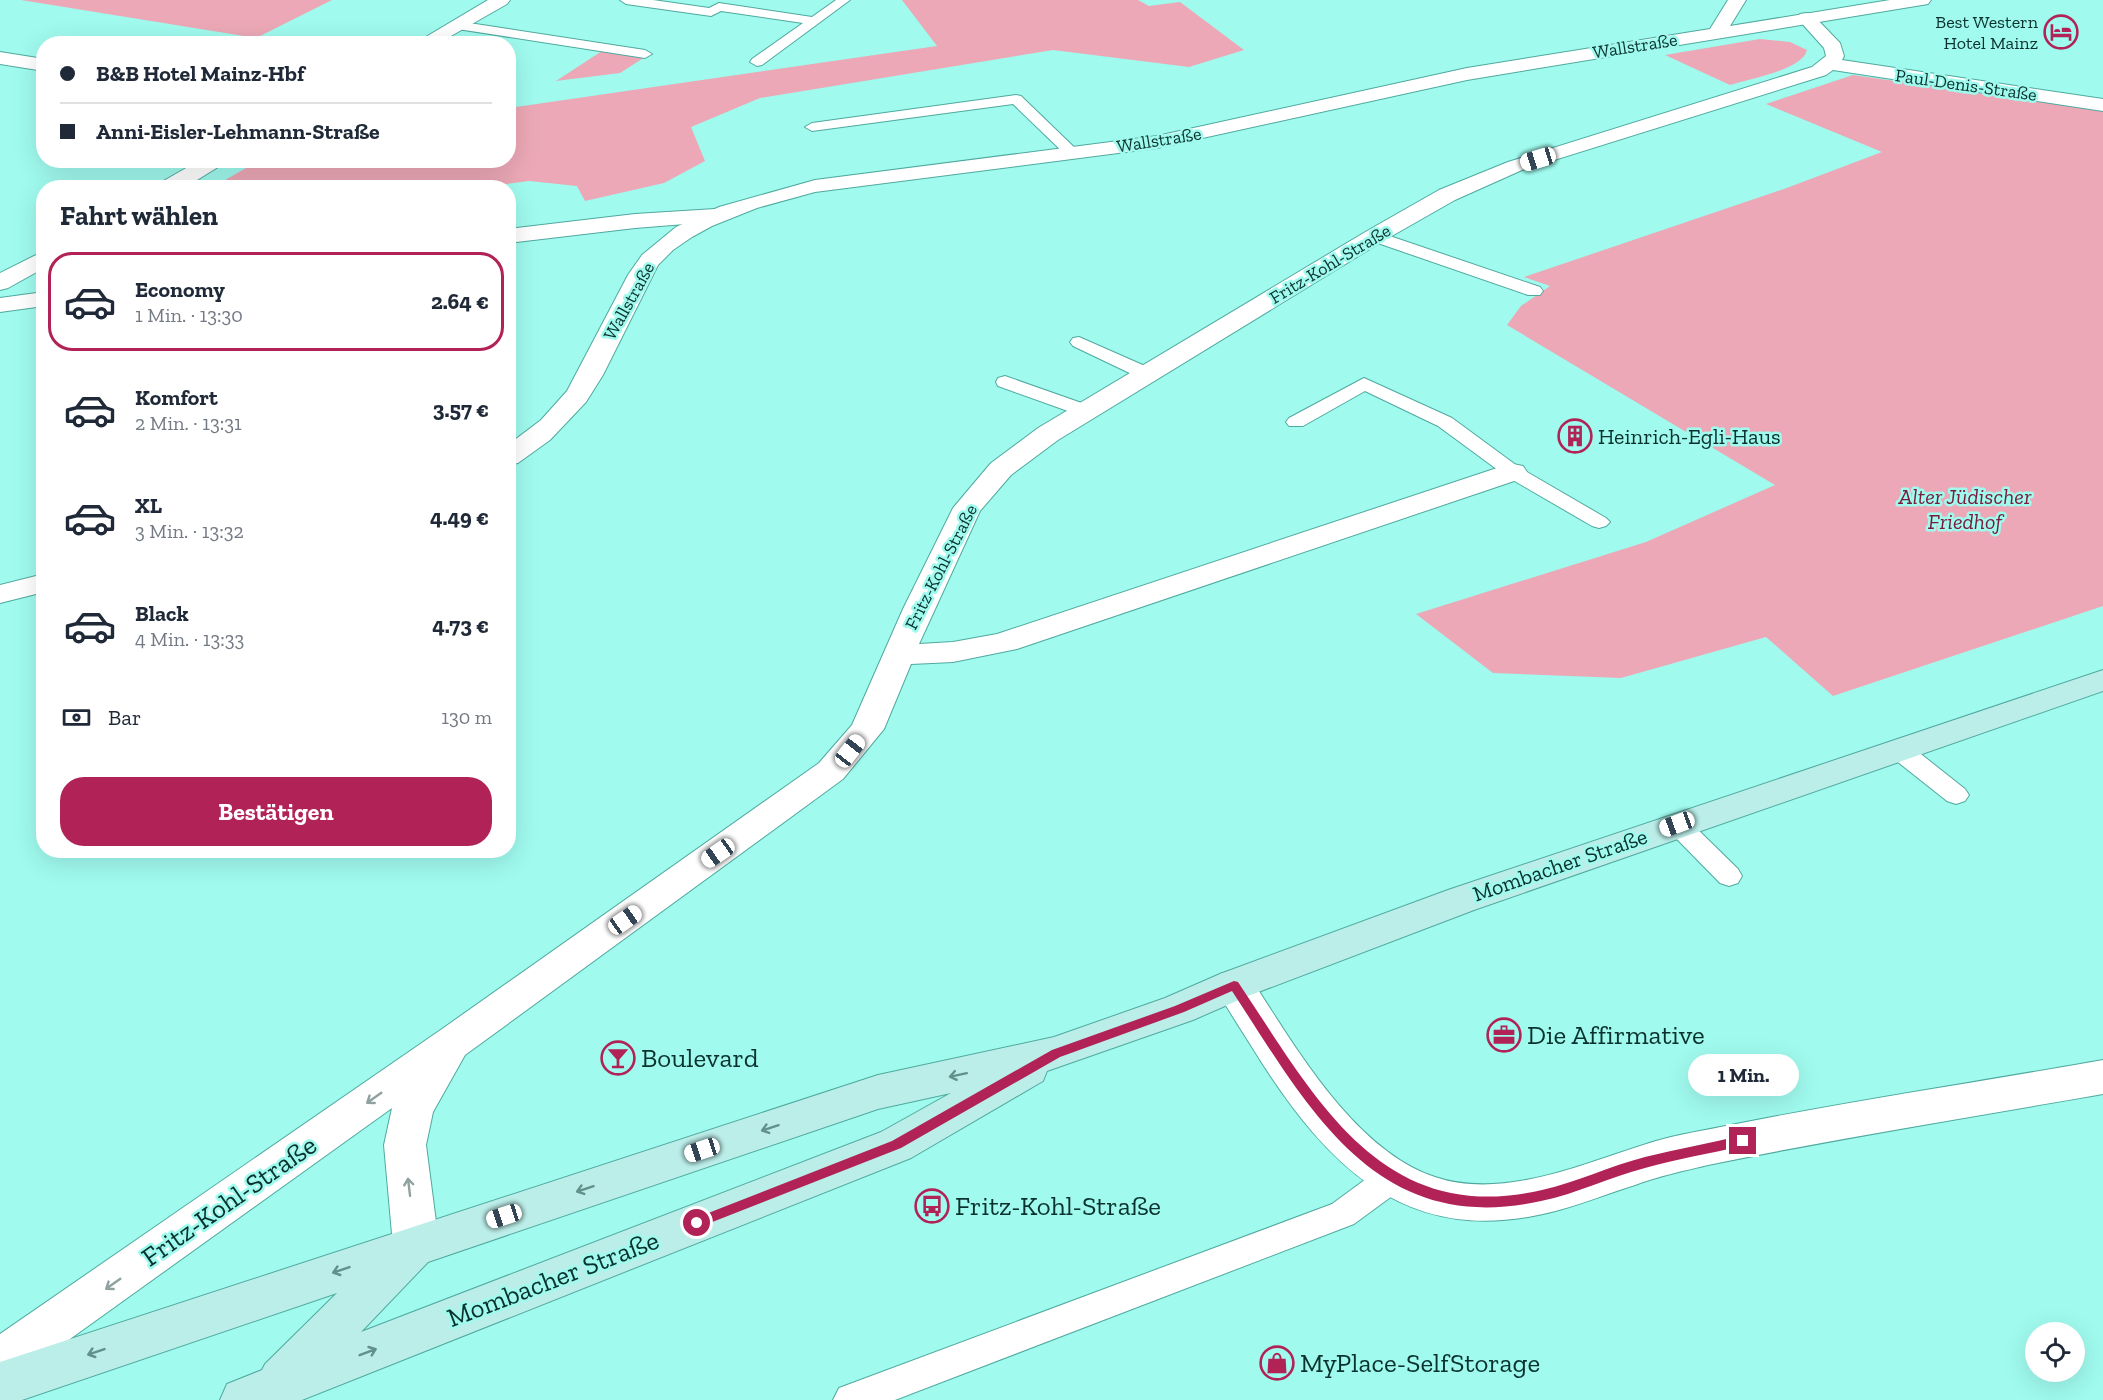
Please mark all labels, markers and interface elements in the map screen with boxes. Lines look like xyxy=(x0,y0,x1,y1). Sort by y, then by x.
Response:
place label: Best Western Hotel Mainz xyxy=(1935,11,2039,54)
hotel icon: Best Western Hotel Mainz xyxy=(2043,14,2079,50)
street label: Wallstraße xyxy=(1591,28,1679,64)
text: B&B Hotel Mainz-Hbf xyxy=(96,60,304,87)
street label: Paul-Denis-Straße xyxy=(1894,64,2038,106)
text: Anni-Eisler-Lehmann-Straße xyxy=(96,118,380,145)
street label: Wallstraße xyxy=(1115,122,1203,158)
car xyxy=(1518,145,1558,173)
text: Fahrt wählen xyxy=(60,200,218,232)
street label: Fritz-Kohl-Straße xyxy=(1265,219,1395,309)
street label: Wallstraße xyxy=(599,258,659,344)
icon: car xyxy=(63,275,117,329)
text: Economy xyxy=(135,276,225,303)
text: 2.64 € xyxy=(431,288,489,315)
text: 1 Min. · 13:30 xyxy=(135,303,243,327)
icon: car xyxy=(63,383,117,437)
text: Komfort xyxy=(135,384,218,411)
text: 3.57 € xyxy=(433,396,489,423)
text: 2 Min. · 13:31 xyxy=(135,411,242,435)
building icon: Heinrich-Egli-Haus xyxy=(1557,418,1593,454)
place label: Heinrich-Egli-Haus xyxy=(1598,423,1781,450)
park label: Alter Jüdischer Friedhof xyxy=(1898,483,2032,535)
icon: car xyxy=(63,491,117,545)
text: XL xyxy=(135,492,162,519)
street label: Fritz-Kohl-Straße xyxy=(900,501,982,633)
text: 4.49 € xyxy=(430,504,489,531)
text: 3 Min. · 13:32 xyxy=(135,519,244,543)
icon: car xyxy=(63,599,117,653)
text: Black xyxy=(135,600,189,627)
text: 4.73 € xyxy=(432,612,489,639)
text: 4 Min. · 13:33 xyxy=(135,627,244,651)
icon: cash xyxy=(60,701,93,734)
text: Bar xyxy=(108,704,141,731)
text: 130 m xyxy=(441,705,492,729)
car xyxy=(832,731,868,771)
button: Bestätigen xyxy=(60,777,492,846)
car xyxy=(1657,809,1697,839)
street label: Mombacher Straße xyxy=(1469,822,1651,908)
car xyxy=(698,835,738,871)
car xyxy=(605,902,645,938)
office icon: Die Affirmative xyxy=(1486,1017,1522,1053)
place label: Die Affirmative xyxy=(1527,1019,1705,1051)
bar icon: Boulevard xyxy=(600,1040,636,1076)
place label: Boulevard xyxy=(641,1042,759,1074)
callout: 1 Min. xyxy=(1688,1054,1798,1096)
text: 1 Min. xyxy=(1717,1063,1770,1087)
one-way arrow xyxy=(948,1069,967,1081)
one-way arrow xyxy=(367,1092,383,1104)
one-way arrow xyxy=(761,1123,780,1134)
route end xyxy=(1729,1127,1756,1154)
street label: Fritz-Kohl-Straße xyxy=(135,1129,323,1273)
car xyxy=(682,1136,722,1164)
one-way arrow xyxy=(403,1177,414,1197)
one-way arrow xyxy=(576,1184,595,1195)
bus stop icon: Fritz-Kohl-Straße xyxy=(914,1188,950,1224)
place label: Fritz-Kohl-Straße xyxy=(955,1190,1161,1222)
car xyxy=(484,1202,524,1230)
route start xyxy=(683,1209,710,1236)
street label: Mombacher Straße xyxy=(443,1224,663,1334)
one-way arrow xyxy=(332,1265,351,1276)
one-way arrow xyxy=(105,1278,121,1290)
map controls xyxy=(2025,1322,2085,1382)
button: locate xyxy=(2025,1322,2085,1382)
shop icon: MyPlace-SelfStorage xyxy=(1259,1345,1295,1381)
one-way arrow xyxy=(358,1346,376,1357)
place label: MyPlace-SelfStorage xyxy=(1300,1347,1540,1379)
one-way arrow xyxy=(87,1348,106,1359)

